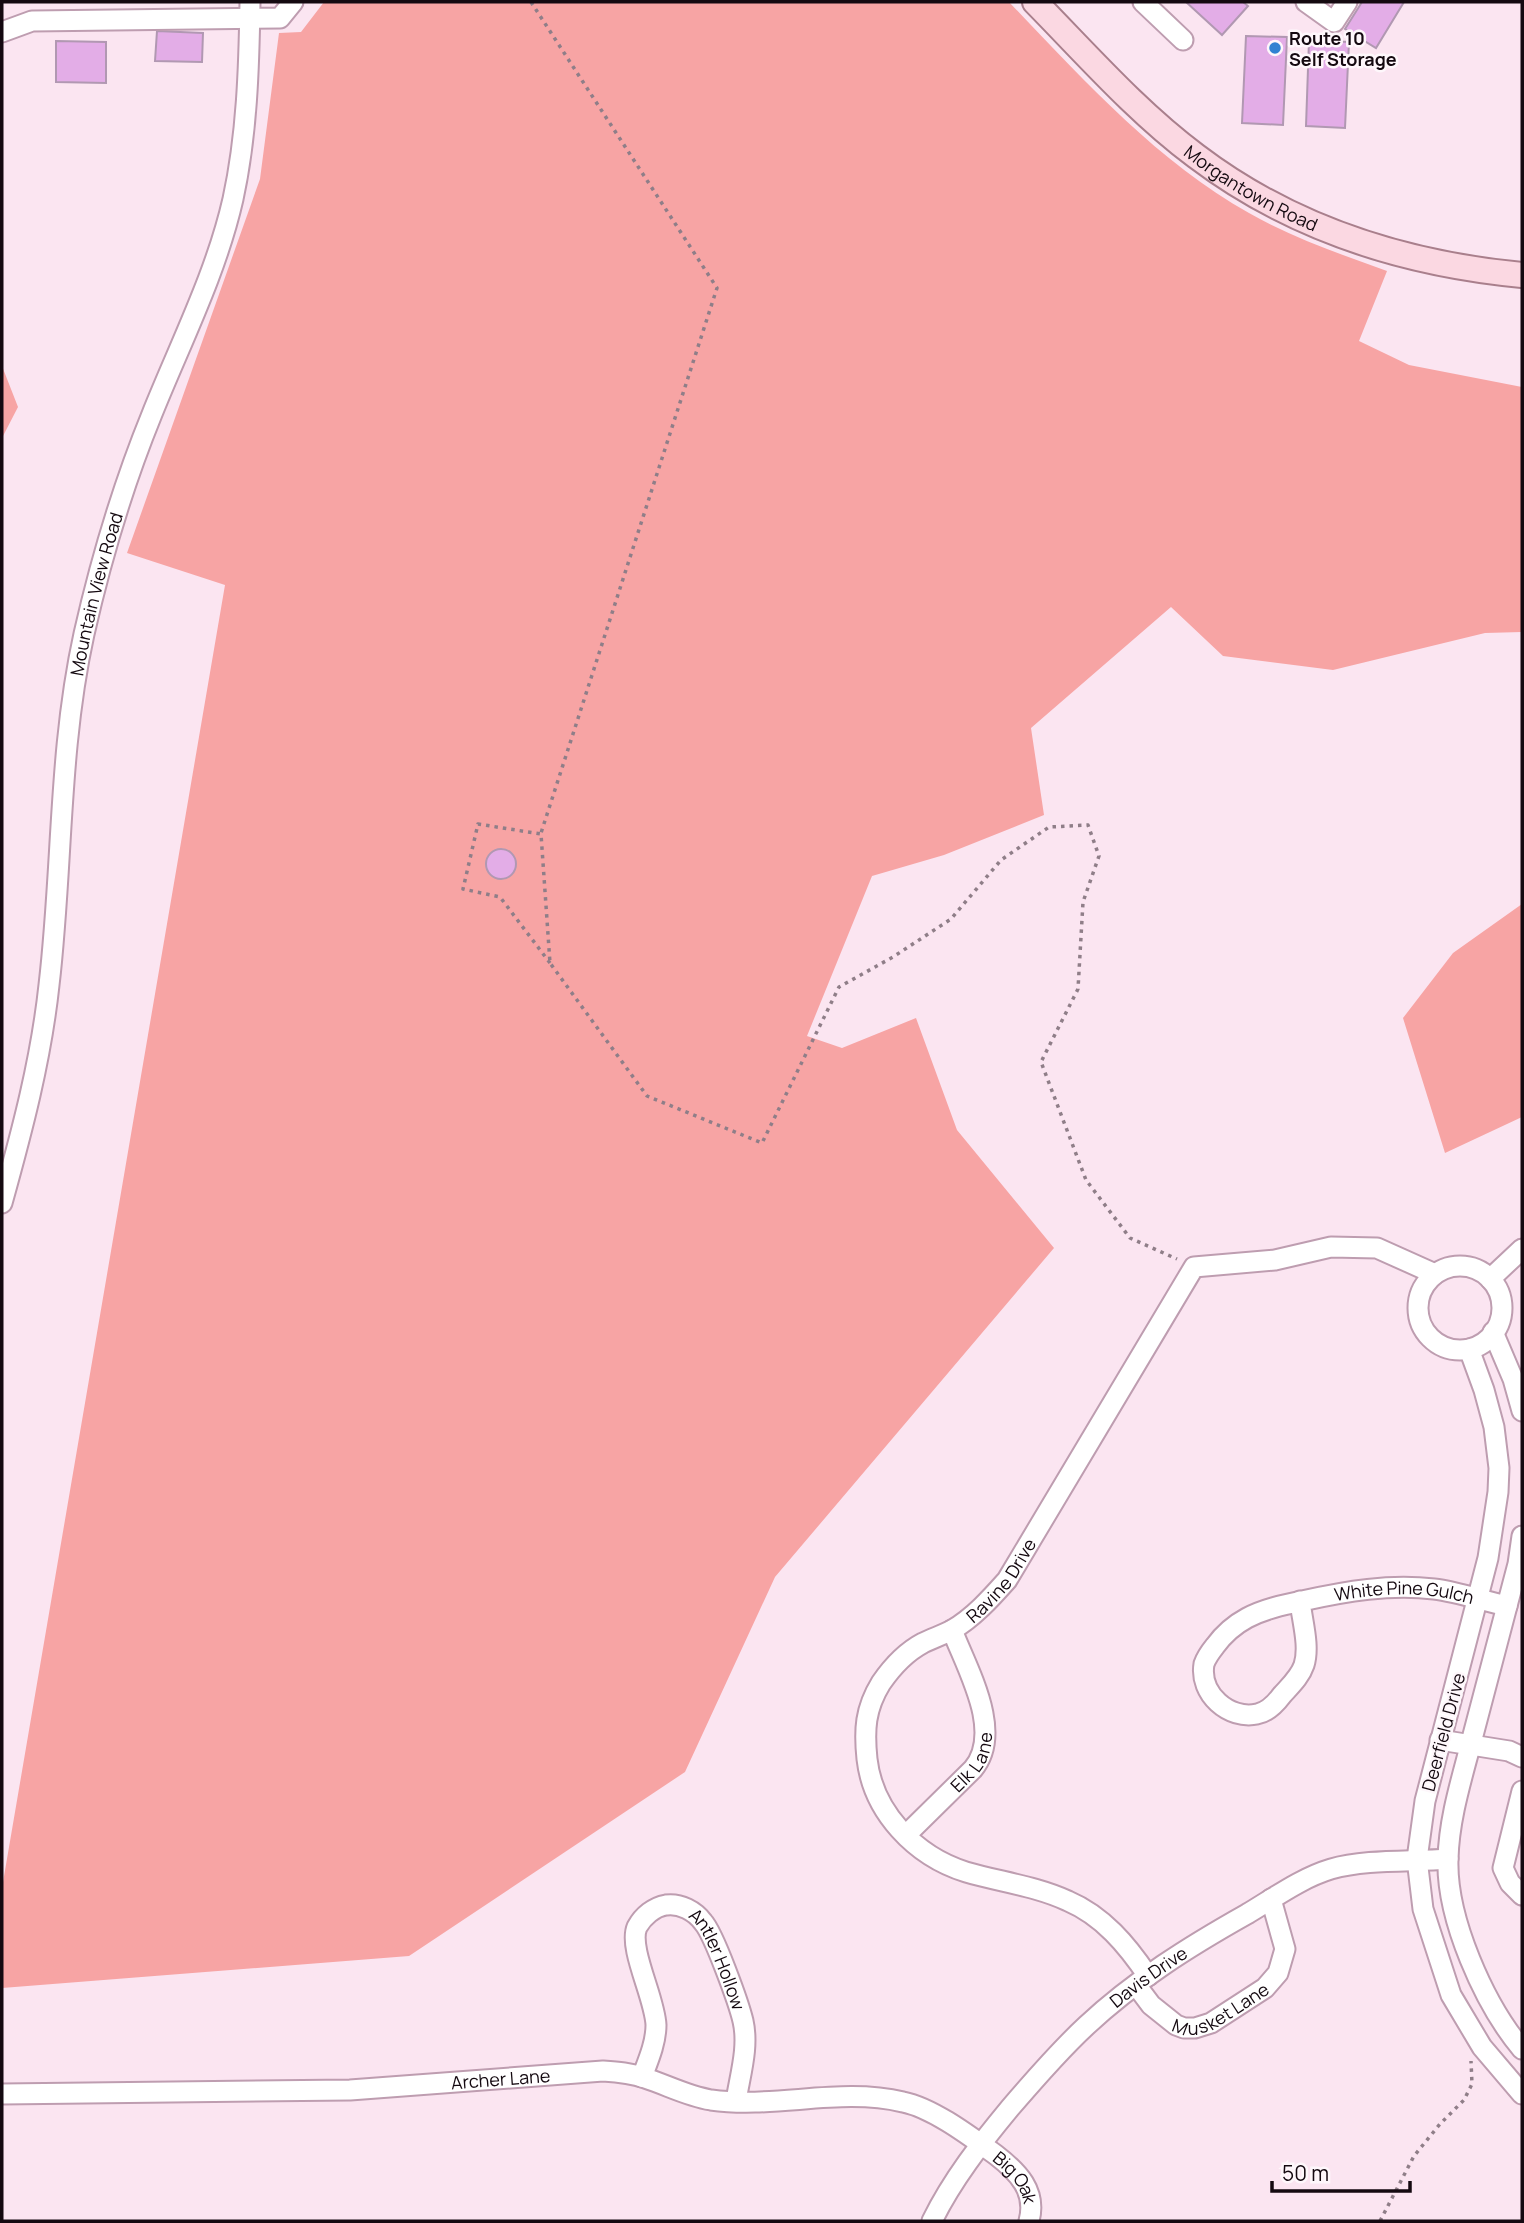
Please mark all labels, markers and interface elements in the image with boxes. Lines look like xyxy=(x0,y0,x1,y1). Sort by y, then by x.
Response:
place label: Route 10 Self Storage xyxy=(1289,26,1397,71)
marker: Route 10 Self Storage xyxy=(1267,40,1283,56)
street label: Morgantown Road xyxy=(1179,139,1322,236)
street label: Mountain View Road xyxy=(64,509,128,678)
street label: Ravine Drive xyxy=(961,1534,1041,1628)
street label: White Pine Gulch xyxy=(1332,1575,1477,1609)
street label: Deerfield Drive xyxy=(1416,1670,1470,1794)
street label: Elk Lane xyxy=(945,1731,997,1797)
street label: Antler Hollow xyxy=(685,1902,751,2013)
street label: Davis Drive xyxy=(1104,1941,1192,2013)
street label: Musket Lane xyxy=(1169,1977,1273,2041)
street label: Archer Lane xyxy=(450,2063,551,2094)
street label: Big Oak xyxy=(988,2146,1043,2207)
scale bar xyxy=(1272,2150,1410,2194)
text: 50 m xyxy=(1282,2159,1329,2187)

